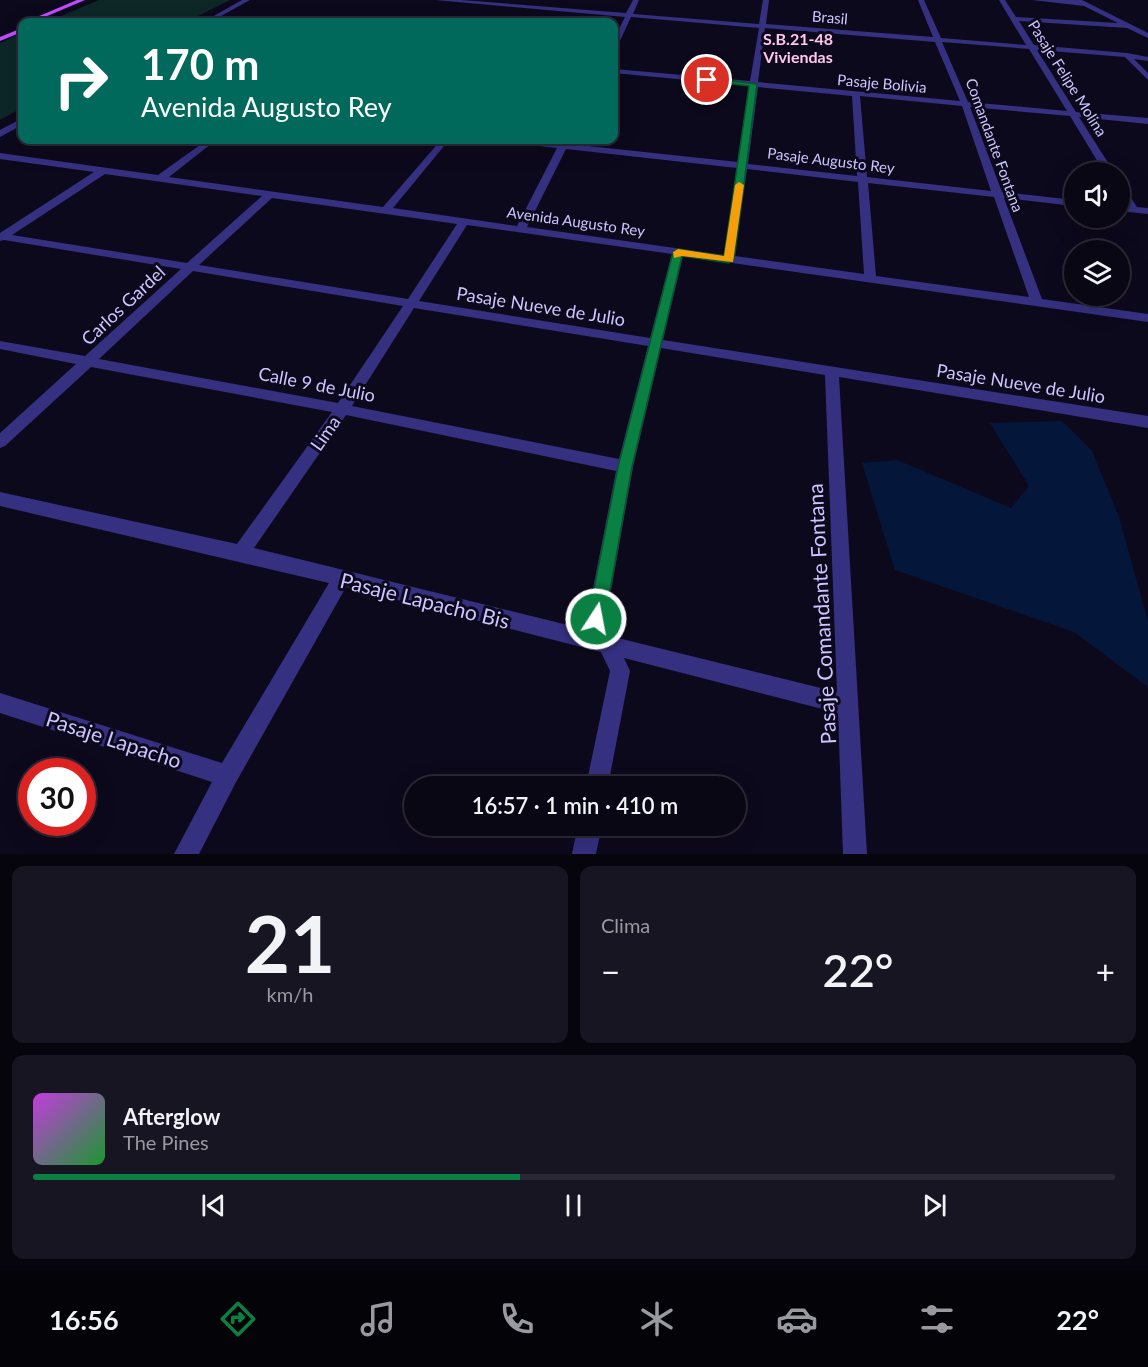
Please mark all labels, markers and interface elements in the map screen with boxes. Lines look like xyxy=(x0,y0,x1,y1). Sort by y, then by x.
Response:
street label: Brasil xyxy=(811,6,849,28)
street label: Pasaje Felipe Molina xyxy=(1025,17,1111,139)
district label: S.B.21-48 Viviendas xyxy=(762,29,833,66)
text: 170 m xyxy=(141,39,259,89)
icon: right xyxy=(42,42,120,120)
pin xyxy=(681,54,732,105)
icon: arrive xyxy=(690,63,723,96)
street label: Pasaje Bolivia xyxy=(837,70,927,96)
street label: Comandante Fontana xyxy=(962,76,1028,214)
text: Avenida Augusto Rey xyxy=(141,90,392,123)
street label: Pasaje Augusto Rey xyxy=(766,143,896,177)
map controls xyxy=(1064,162,1130,306)
button: sound xyxy=(1064,162,1130,228)
street label: Avenida Augusto Rey xyxy=(506,202,646,240)
button: layers xyxy=(1064,240,1130,306)
street label: Carlos Gardel xyxy=(77,261,169,349)
street label: Pasaje Nueve de Julio xyxy=(455,282,627,330)
street label: Pasaje Nueve de Julio xyxy=(935,359,1107,407)
street label: Calle 9 de Julio xyxy=(257,362,377,406)
street label: Lima xyxy=(305,411,345,455)
street label: Pasaje Comandante Fontana xyxy=(802,483,840,745)
street label: Pasaje Lapacho Bis xyxy=(338,567,512,633)
position arrow xyxy=(564,587,628,651)
street label: Pasaje Lapacho xyxy=(43,705,185,773)
speed limit sign: 30 xyxy=(18,758,96,836)
text: 16:57 · 1 min · 410 m xyxy=(472,792,678,819)
text: 21 xyxy=(245,896,335,990)
text: Clima xyxy=(601,913,650,937)
text: 22° xyxy=(823,943,893,997)
text: − xyxy=(601,951,620,991)
text: + xyxy=(1096,951,1115,991)
text: km/h xyxy=(267,982,313,1006)
text: Afterglow xyxy=(123,1103,220,1130)
text: The Pines xyxy=(123,1130,209,1154)
icon: previous xyxy=(197,1189,230,1222)
icon: pause xyxy=(557,1189,590,1222)
icon: next xyxy=(918,1189,951,1222)
icon: directions xyxy=(217,1298,259,1340)
icon: music xyxy=(357,1298,399,1340)
icon: phone xyxy=(496,1298,538,1340)
icon: climate xyxy=(636,1298,678,1340)
icon: car xyxy=(776,1298,818,1340)
icon: filters xyxy=(916,1298,958,1340)
text: 16:56 xyxy=(49,1303,119,1336)
text: 22° xyxy=(1056,1303,1099,1336)

